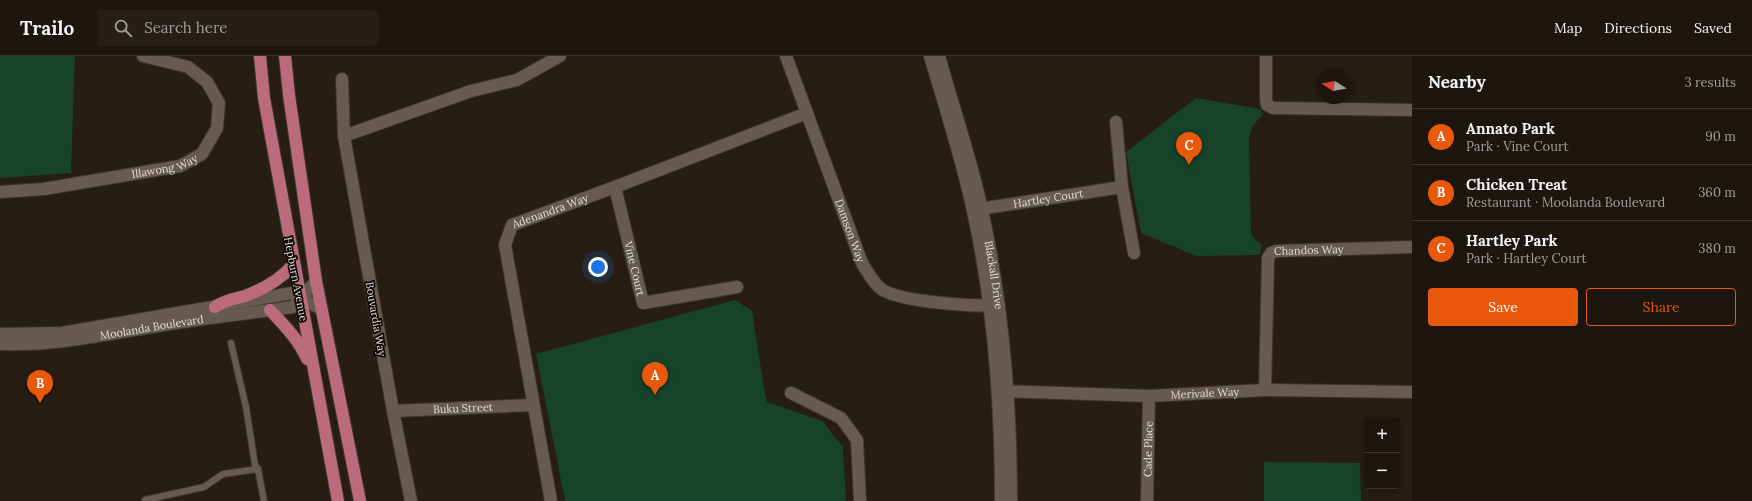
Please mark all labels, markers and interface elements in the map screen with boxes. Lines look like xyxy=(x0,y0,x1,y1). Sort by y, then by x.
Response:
search box xyxy=(98,10,378,46)
text: Trailo xyxy=(20,16,74,40)
icon: search xyxy=(112,17,134,39)
text: Search here xyxy=(144,18,227,37)
text: Map xyxy=(1554,19,1582,37)
text: Directions xyxy=(1604,19,1672,37)
text: Saved xyxy=(1694,19,1732,37)
north arrow xyxy=(1316,68,1352,104)
text: Nearby xyxy=(1428,71,1486,93)
text: 3 results xyxy=(1684,74,1736,91)
text: Annato Park xyxy=(1466,119,1555,138)
text: A xyxy=(1437,128,1445,145)
text: 90 m xyxy=(1705,128,1736,145)
pin: C xyxy=(1176,132,1202,165)
text: Park · Vine Court xyxy=(1466,138,1569,155)
street label: Illawong Way xyxy=(131,151,200,181)
text: Chicken Treat xyxy=(1466,175,1567,194)
text: B xyxy=(1437,184,1445,201)
text: 360 m xyxy=(1698,184,1736,201)
street label: Hartley Court xyxy=(1012,186,1085,211)
street label: Adenandra Way xyxy=(509,190,590,232)
text: Restaurant · Moolanda Boulevard xyxy=(1466,194,1665,211)
street label: Damson Way xyxy=(832,197,868,265)
text: Hartley Park xyxy=(1466,231,1557,250)
street label: Hepburn Avenue xyxy=(281,236,311,322)
street label: Vine Court xyxy=(621,239,648,298)
street label: Blackall Drive xyxy=(981,239,1006,310)
text: C xyxy=(1437,240,1445,257)
text: 380 m xyxy=(1698,240,1736,257)
street label: Chandos Way xyxy=(1274,242,1344,258)
text: Park · Hartley Court xyxy=(1466,250,1587,267)
your location xyxy=(588,257,608,277)
street label: Bouvardia Way xyxy=(363,280,390,358)
button: Save xyxy=(1428,288,1578,326)
button: Share xyxy=(1586,288,1736,326)
street label: Moolanda Boulevard xyxy=(99,312,205,343)
pin: A xyxy=(642,362,668,395)
pin: B xyxy=(27,370,53,403)
street label: Merivale Way xyxy=(1170,384,1240,402)
street label: Buku Street xyxy=(433,400,494,416)
map controls xyxy=(1364,417,1400,489)
button: + xyxy=(1364,417,1400,453)
street label: Cade Place xyxy=(1140,421,1156,477)
button: − xyxy=(1364,453,1400,489)

